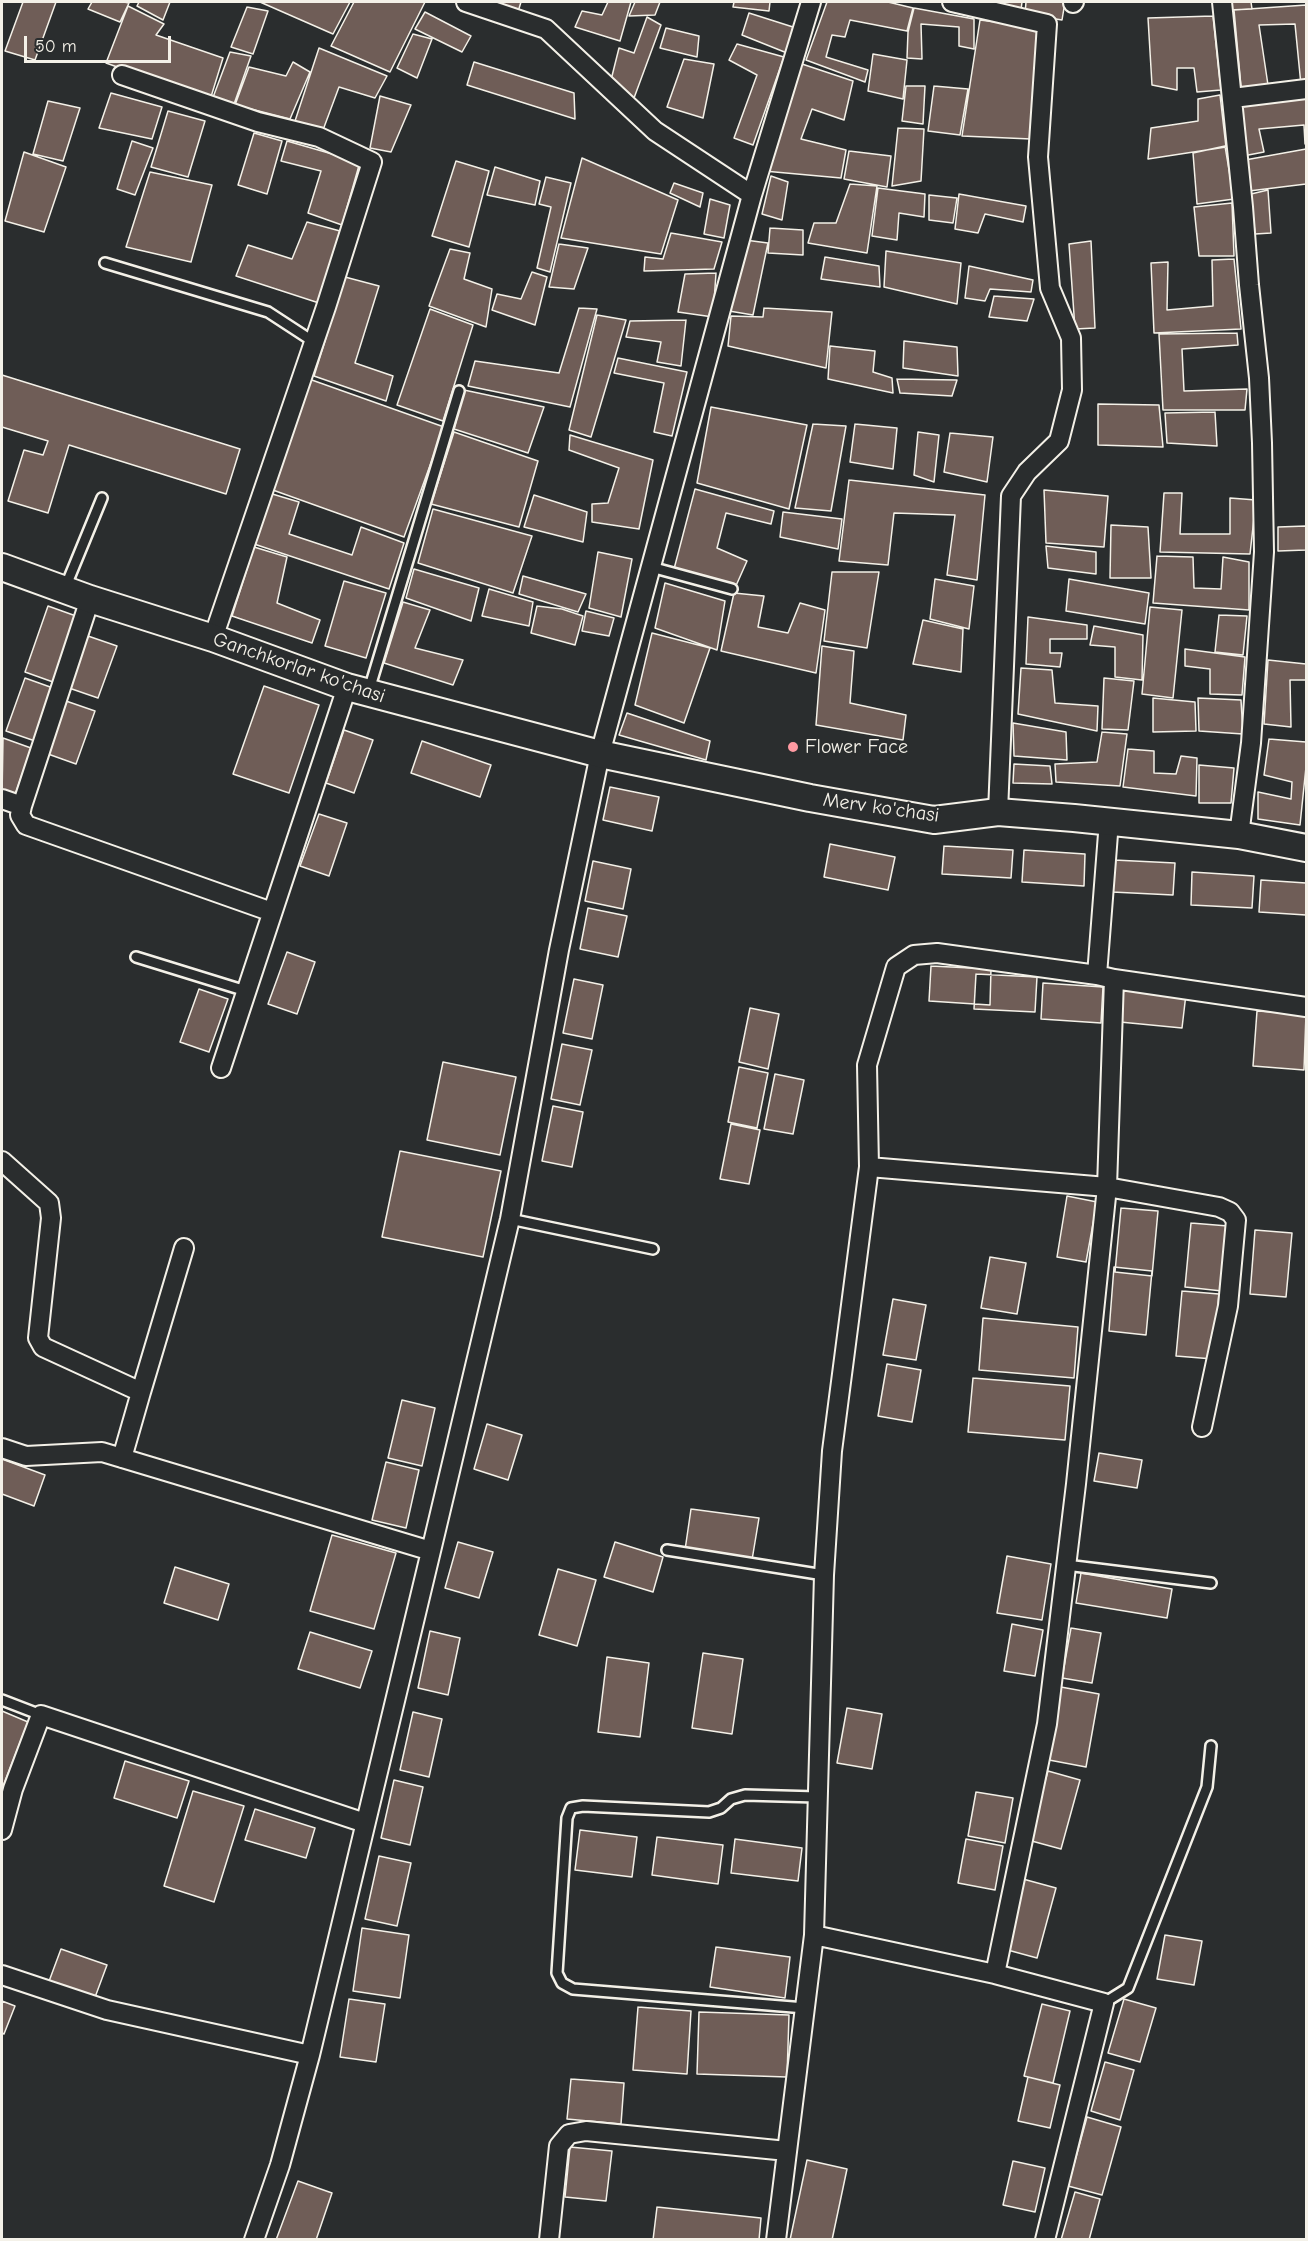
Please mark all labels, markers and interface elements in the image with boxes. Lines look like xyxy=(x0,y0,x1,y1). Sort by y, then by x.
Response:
scale bar xyxy=(27,24,174,62)
text: 50 m xyxy=(35,36,77,57)
street label: Ganchkorlar ko'chasi xyxy=(210,627,388,709)
place label: Flower Face xyxy=(805,735,908,759)
marker: Flower Face xyxy=(786,740,800,754)
street label: Merv ko'chasi xyxy=(821,788,941,828)

